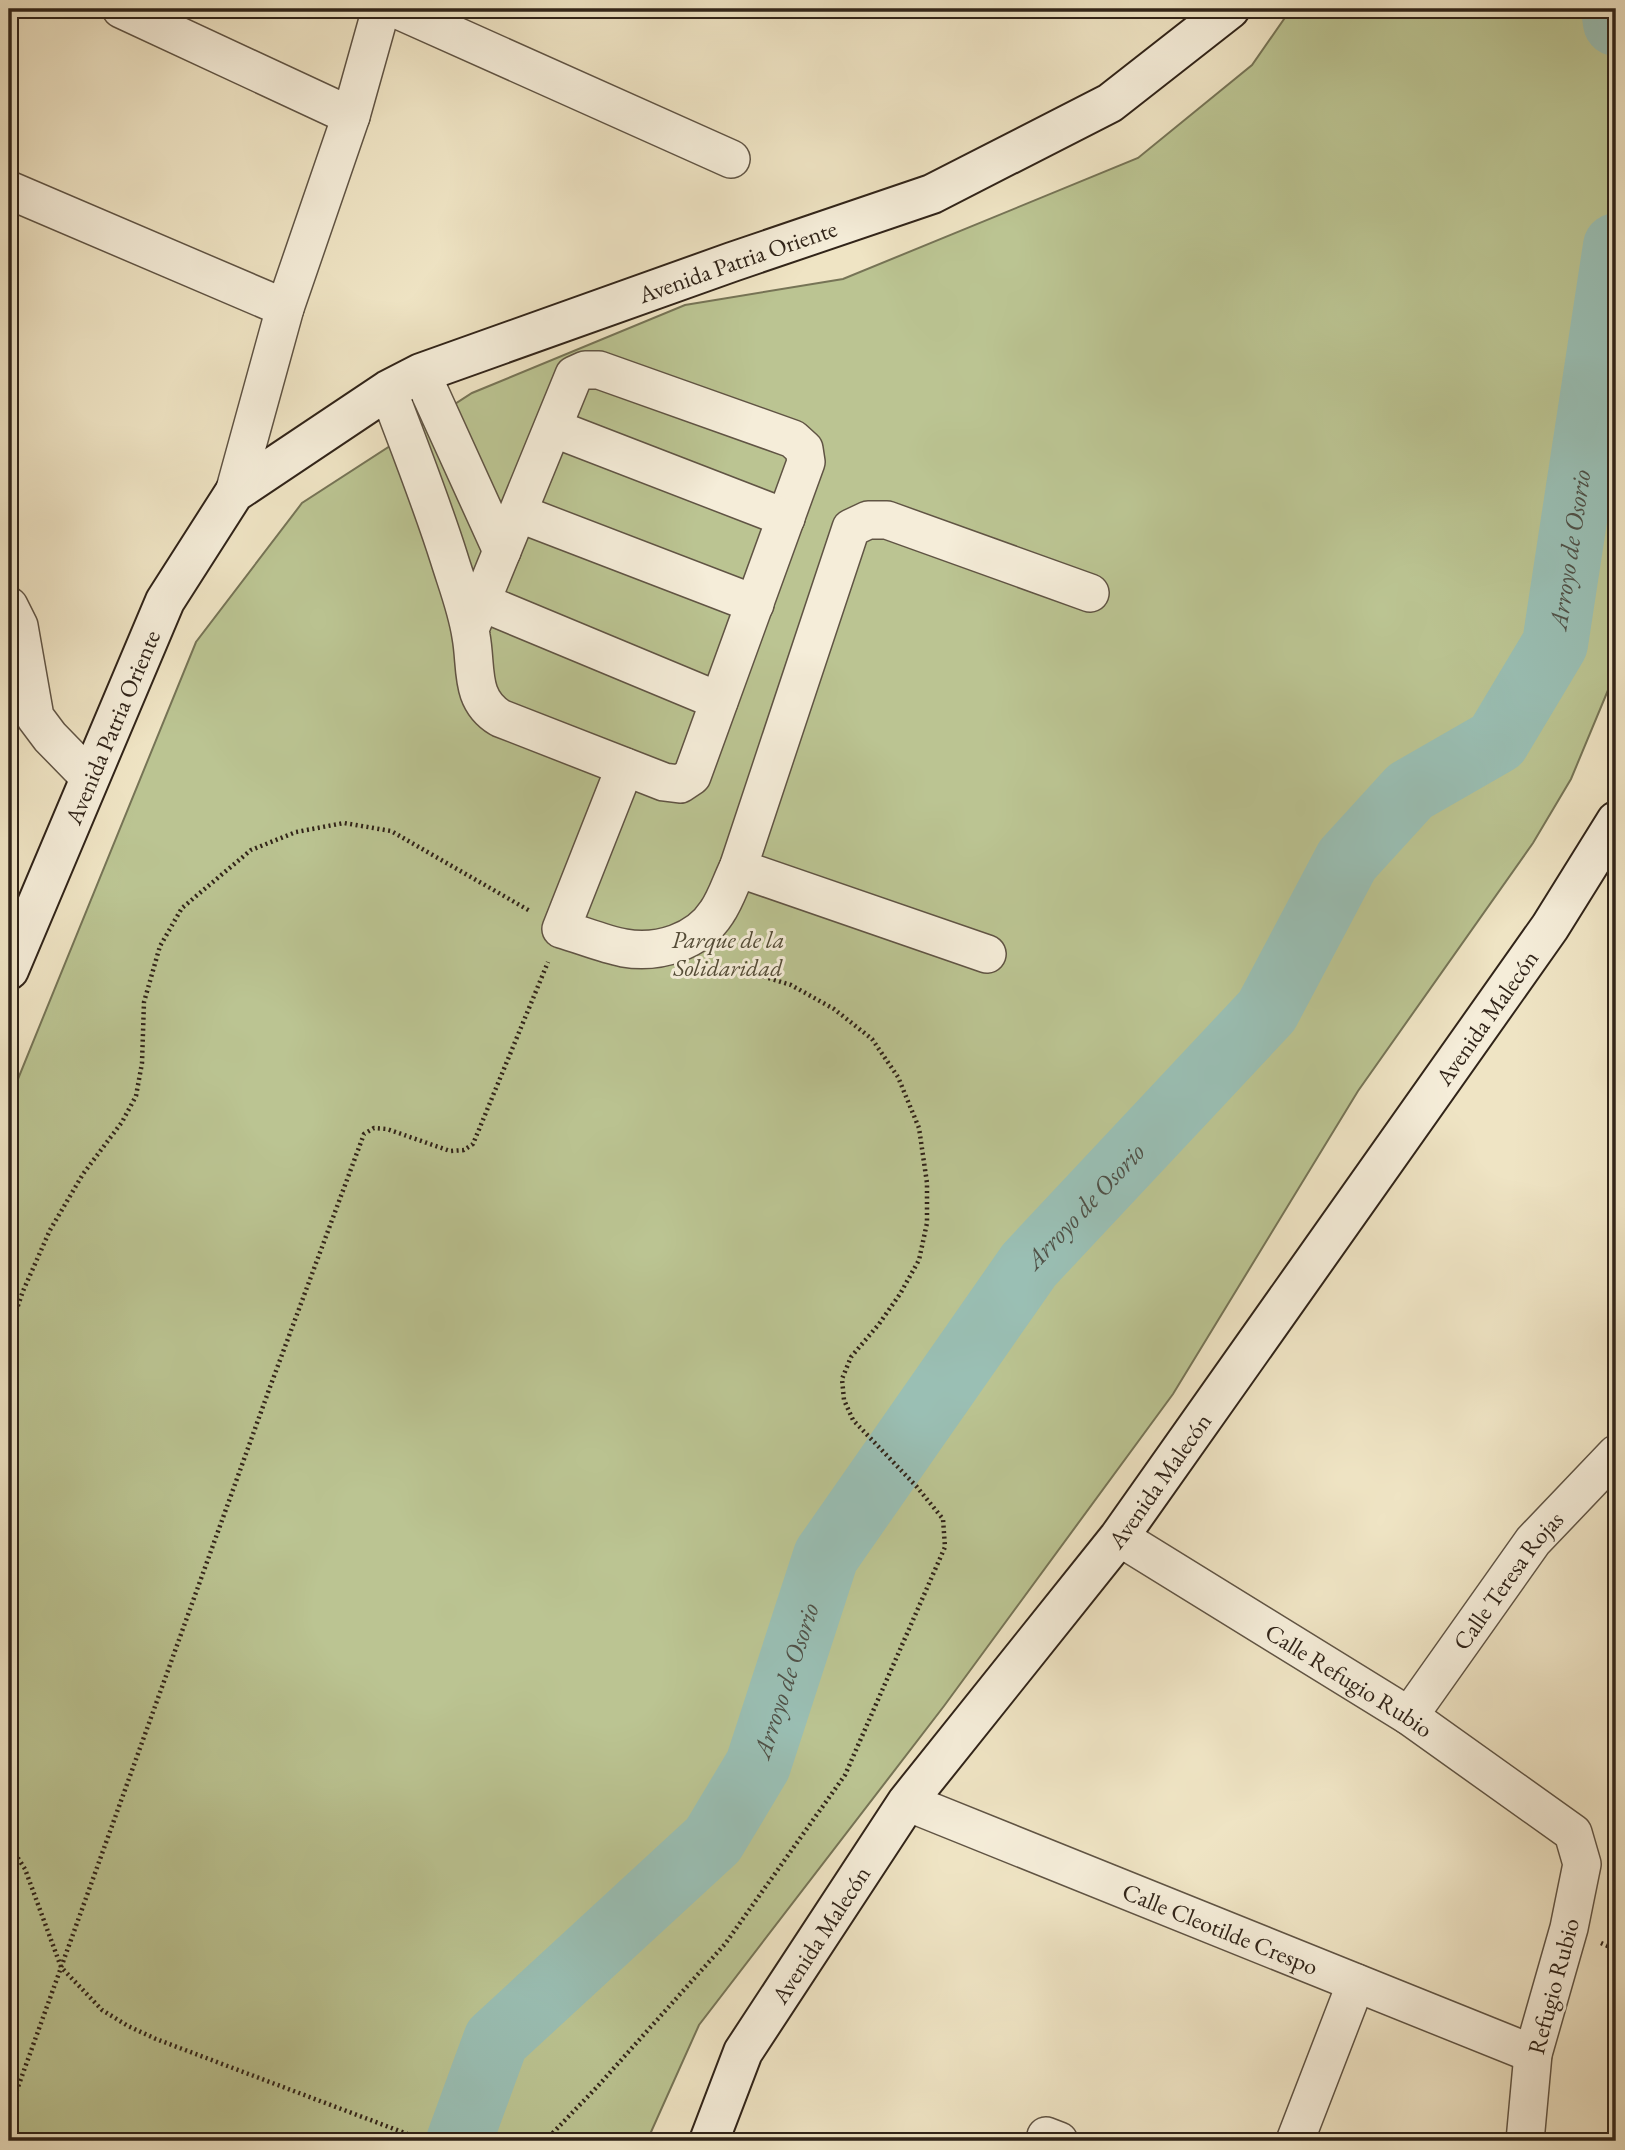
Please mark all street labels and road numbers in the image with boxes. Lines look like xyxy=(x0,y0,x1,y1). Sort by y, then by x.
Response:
street label: Avenida Patria Oriente xyxy=(633,212,841,310)
street label: Avenida Patria Oriente xyxy=(57,625,167,830)
street label: Avenida Malecón xyxy=(1427,943,1545,1092)
street label: Avenida Malecón xyxy=(1100,1406,1218,1555)
street label: Calle Teresa Rojas xyxy=(1445,1504,1570,1656)
street label: Calle Refugio Rubio xyxy=(1260,1616,1439,1744)
street label: Avenida Malecón xyxy=(763,1859,877,2010)
street label: Calle Cleotilde Crespo xyxy=(1118,1875,1323,1982)
street label: Refugio Rubio xyxy=(1520,1914,1586,2057)

